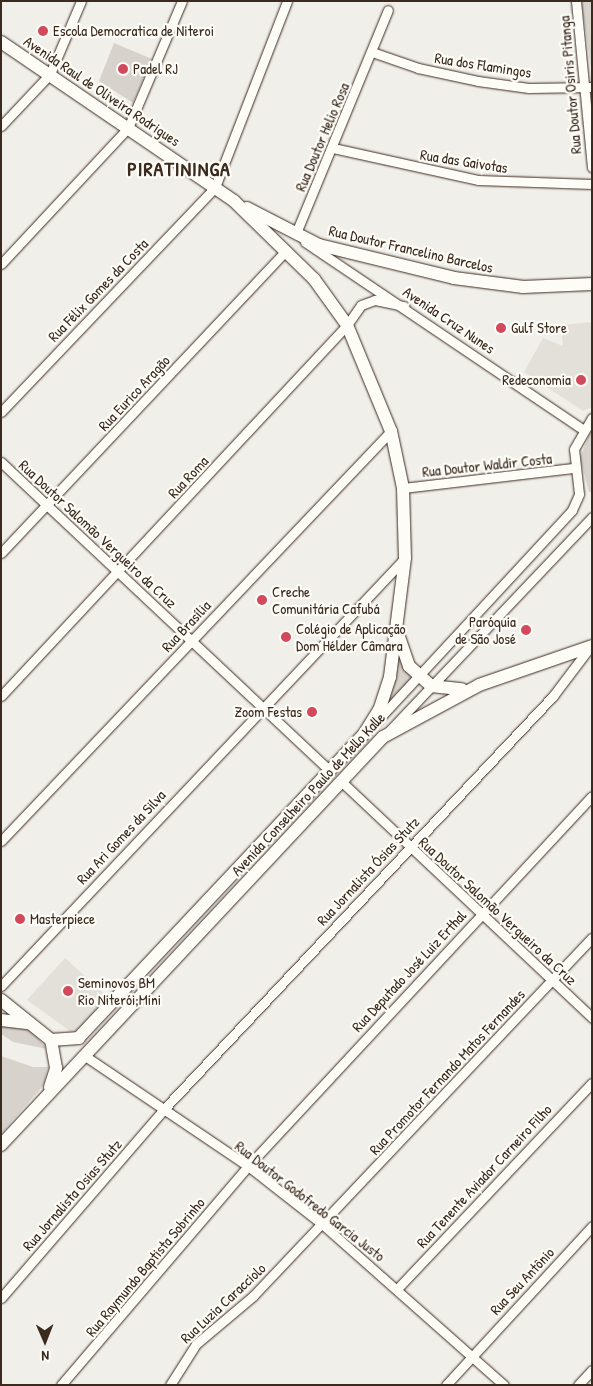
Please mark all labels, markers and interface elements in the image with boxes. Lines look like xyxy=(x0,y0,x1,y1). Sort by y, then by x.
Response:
street label: Rua Doutor Osiris Pitanga xyxy=(555,15,585,155)
place label: Escola Democratica de Niteroi xyxy=(53,22,214,40)
marker: Escola Democratica de Niteroi xyxy=(37,25,49,37)
street label: Avenida Raul de Oliveira Rodrigues xyxy=(21,32,183,150)
street label: Rua dos Flamingos xyxy=(433,48,533,82)
place label: Padel RJ xyxy=(133,60,178,78)
marker: Padel RJ xyxy=(117,63,129,75)
street label: Rua Doutor Helio Rosa xyxy=(291,80,353,194)
street label: Rua das Gaivotas xyxy=(419,145,509,177)
district label: PIRATININGA xyxy=(126,156,232,180)
street label: Rua Doutor Francelino Barcelos xyxy=(327,221,495,277)
street label: Rua Félix Gomes da Costa xyxy=(44,235,152,345)
street label: Avenida Cruz Nunes xyxy=(400,283,498,357)
place label: Gulf Store xyxy=(511,319,567,337)
marker: Gulf Store xyxy=(495,322,507,334)
street label: Rua Eurico Aragão xyxy=(94,351,174,435)
place label: Redeconomia xyxy=(502,371,571,389)
marker: Redeconomia xyxy=(575,374,587,386)
street label: Rua Doutor Waldir Costa xyxy=(421,449,553,481)
street label: Rua Roma xyxy=(164,452,212,502)
street label: Rua Doutor Salomão Vergueiro da Cruz xyxy=(15,456,181,612)
place label: Creche Comunitária Cafubá xyxy=(272,582,380,617)
marker: Creche Comunitária Cafubá xyxy=(256,594,268,606)
street label: Rua Brasília xyxy=(158,597,214,655)
place label: Paróquia de São José xyxy=(455,612,516,647)
place label: Colégio de Aplicação Dom Hélder Câmara xyxy=(296,619,406,654)
marker: Paróquia de São José xyxy=(520,624,532,636)
marker: Colégio de Aplicação Dom Hélder Câmara xyxy=(280,631,292,643)
place label: Zoom Festas xyxy=(234,703,302,721)
marker: Zoom Festas xyxy=(306,706,318,718)
street label: Avenida Conselheiro Paulo de Mello Kalle xyxy=(227,708,389,880)
street label: Rua Ari Gomes da Silva xyxy=(73,786,169,888)
street label: Rua Jornalista Ósias Stutz xyxy=(313,813,423,929)
street label: Rua Doutor Salomão Vergueiro da Cruz xyxy=(415,833,581,989)
street label: Rua Deputado José Luiz Erthal xyxy=(348,907,470,1035)
place label: Masterpiece xyxy=(30,910,95,928)
marker: Masterpiece xyxy=(14,913,26,925)
place label: Seminovos BM Rio Niterói;Mini xyxy=(78,973,161,1008)
marker: Seminovos BM Rio Niterói;Mini xyxy=(62,985,74,997)
street label: Rua Promotor Fernando Matos Fernandes xyxy=(366,986,528,1158)
street label: Rua Tenente Aviador Carneiro Filho xyxy=(413,1101,555,1251)
street label: Rua Jornalista Osias Stutz xyxy=(19,1136,125,1254)
street label: Rua Doutor Godofredo Garcia Justo xyxy=(231,1137,389,1265)
street label: Rua Raymundo Baptista Sobrinho xyxy=(82,1194,208,1340)
street label: Rua Seu Antônio xyxy=(486,1243,558,1319)
street label: Rua Luzia Caracciolo xyxy=(177,1259,269,1347)
north arrow xyxy=(20,1316,70,1366)
text: N xyxy=(41,1347,49,1366)

